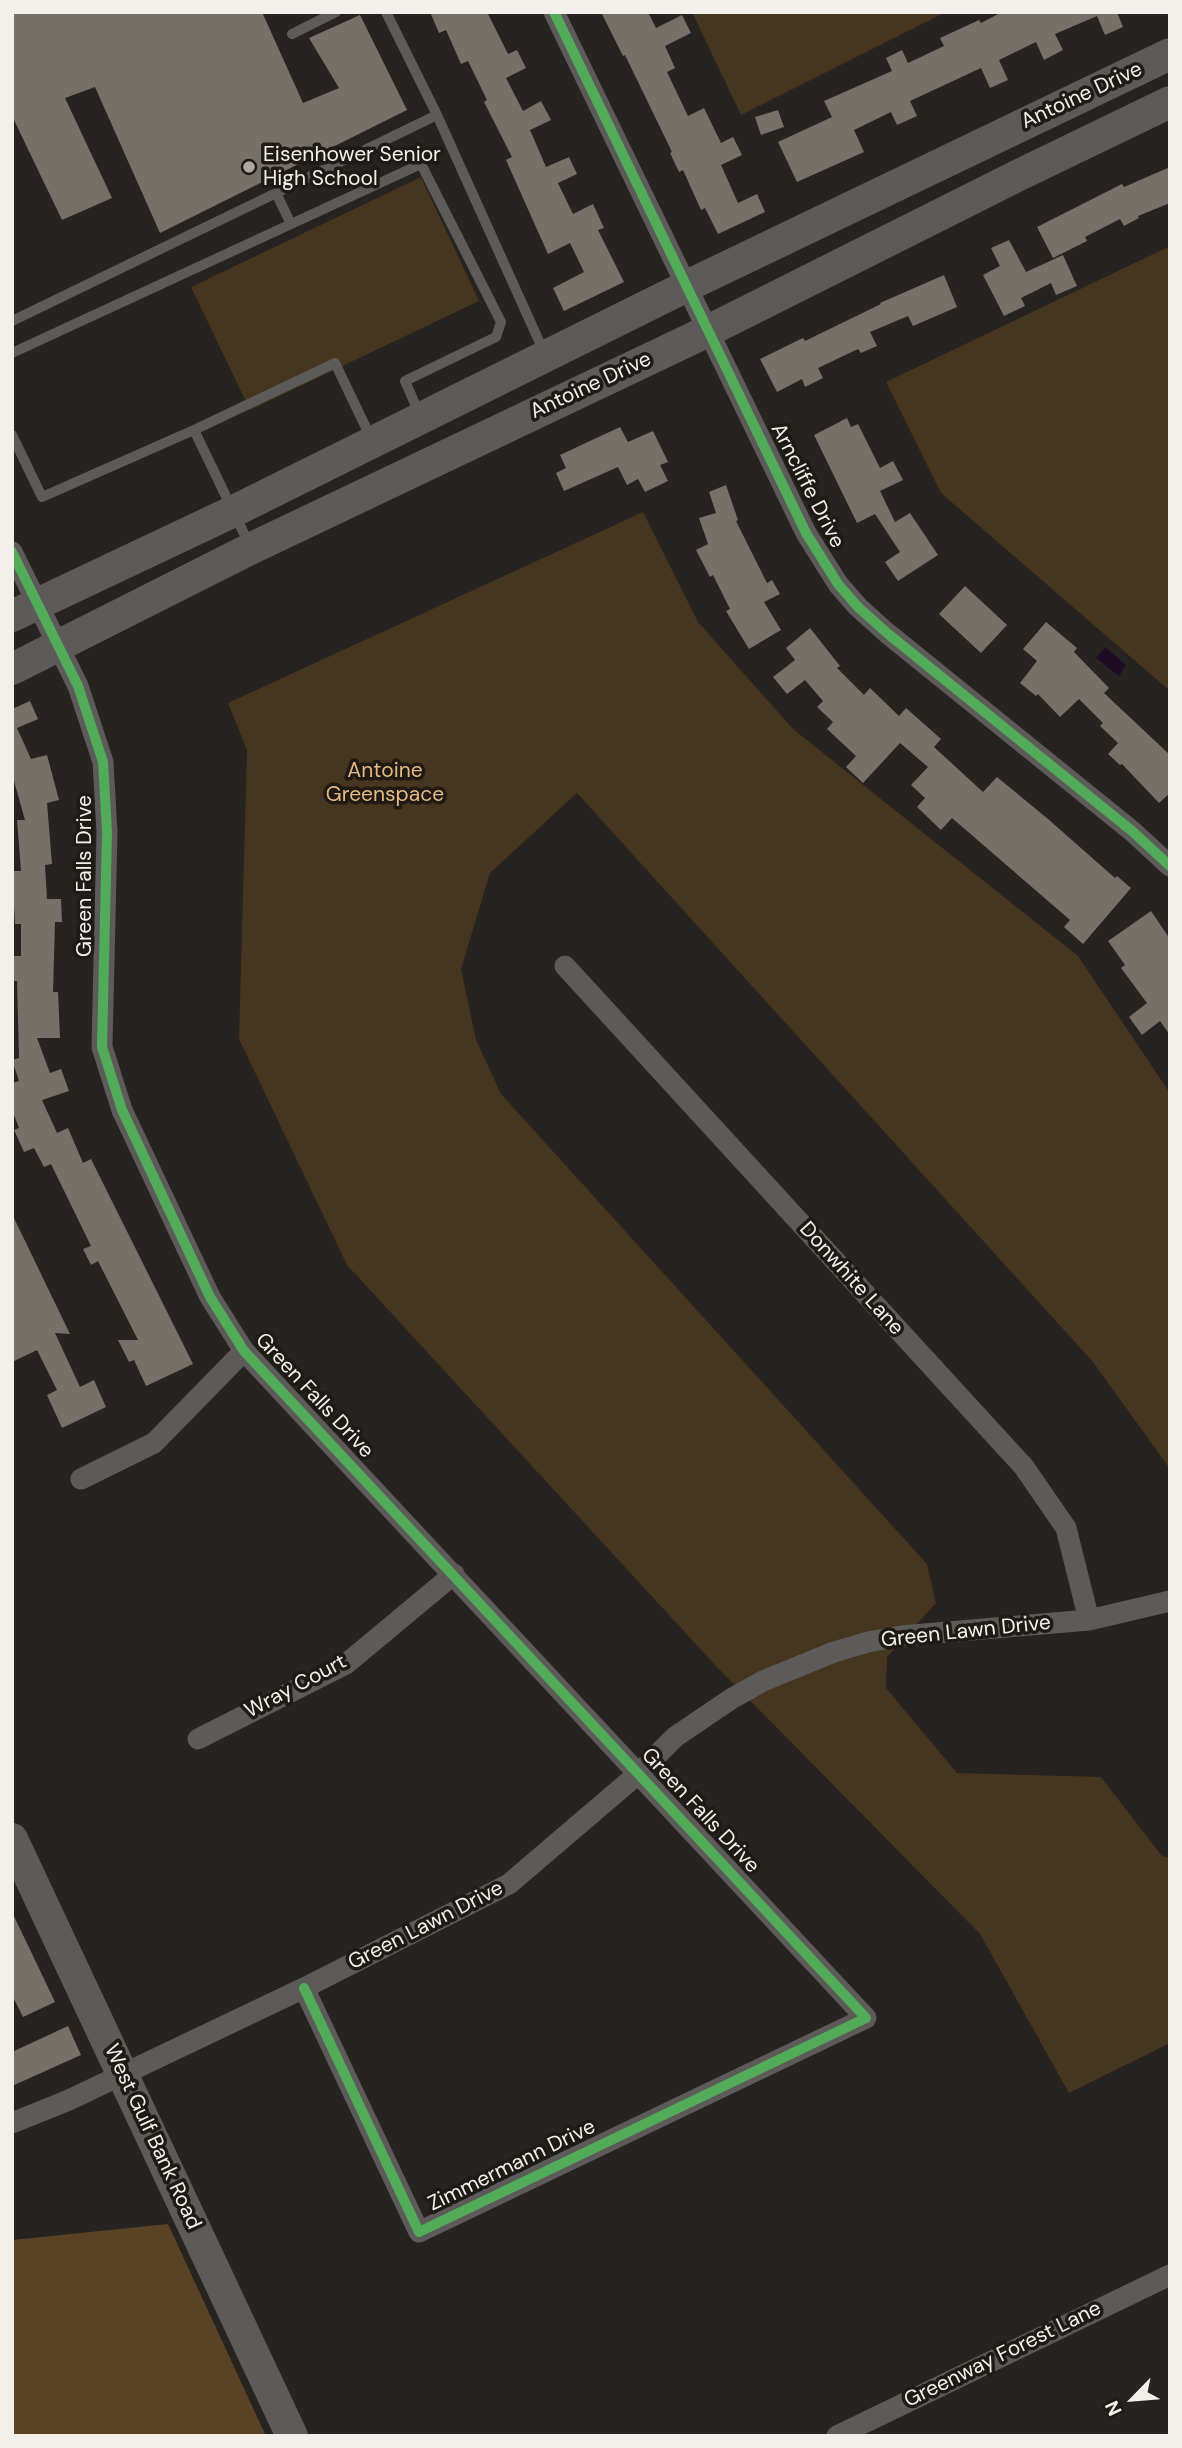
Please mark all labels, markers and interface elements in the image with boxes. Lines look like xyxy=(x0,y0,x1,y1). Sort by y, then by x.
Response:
street label: Antoine Drive xyxy=(1017,57,1147,135)
place label: Eisenhower Senior High School xyxy=(263,142,441,192)
marker: Eisenhower Senior High School xyxy=(241,159,257,175)
street label: Antoine Drive xyxy=(526,347,656,425)
street label: Arncliffe Drive xyxy=(765,419,849,553)
park label: Antoine Greenspace xyxy=(326,758,444,808)
street label: Green Falls Drive xyxy=(72,795,98,957)
street label: Donwhite Lane xyxy=(793,1217,909,1341)
street label: Green Falls Drive xyxy=(250,1328,378,1464)
street label: Green Lawn Drive xyxy=(880,1611,1052,1653)
street label: Wray Court xyxy=(241,1650,351,1724)
street label: Green Falls Drive xyxy=(636,1743,764,1879)
street label: Green Lawn Drive xyxy=(344,1876,508,1976)
street label: West Gulf Bank Road xyxy=(98,2040,206,2234)
street label: Zimmermann Drive xyxy=(424,2115,600,2217)
street label: Greenway Forest Lane xyxy=(900,2296,1106,2414)
north arrow xyxy=(1098,2364,1168,2434)
text: N xyxy=(1099,2397,1128,2420)

